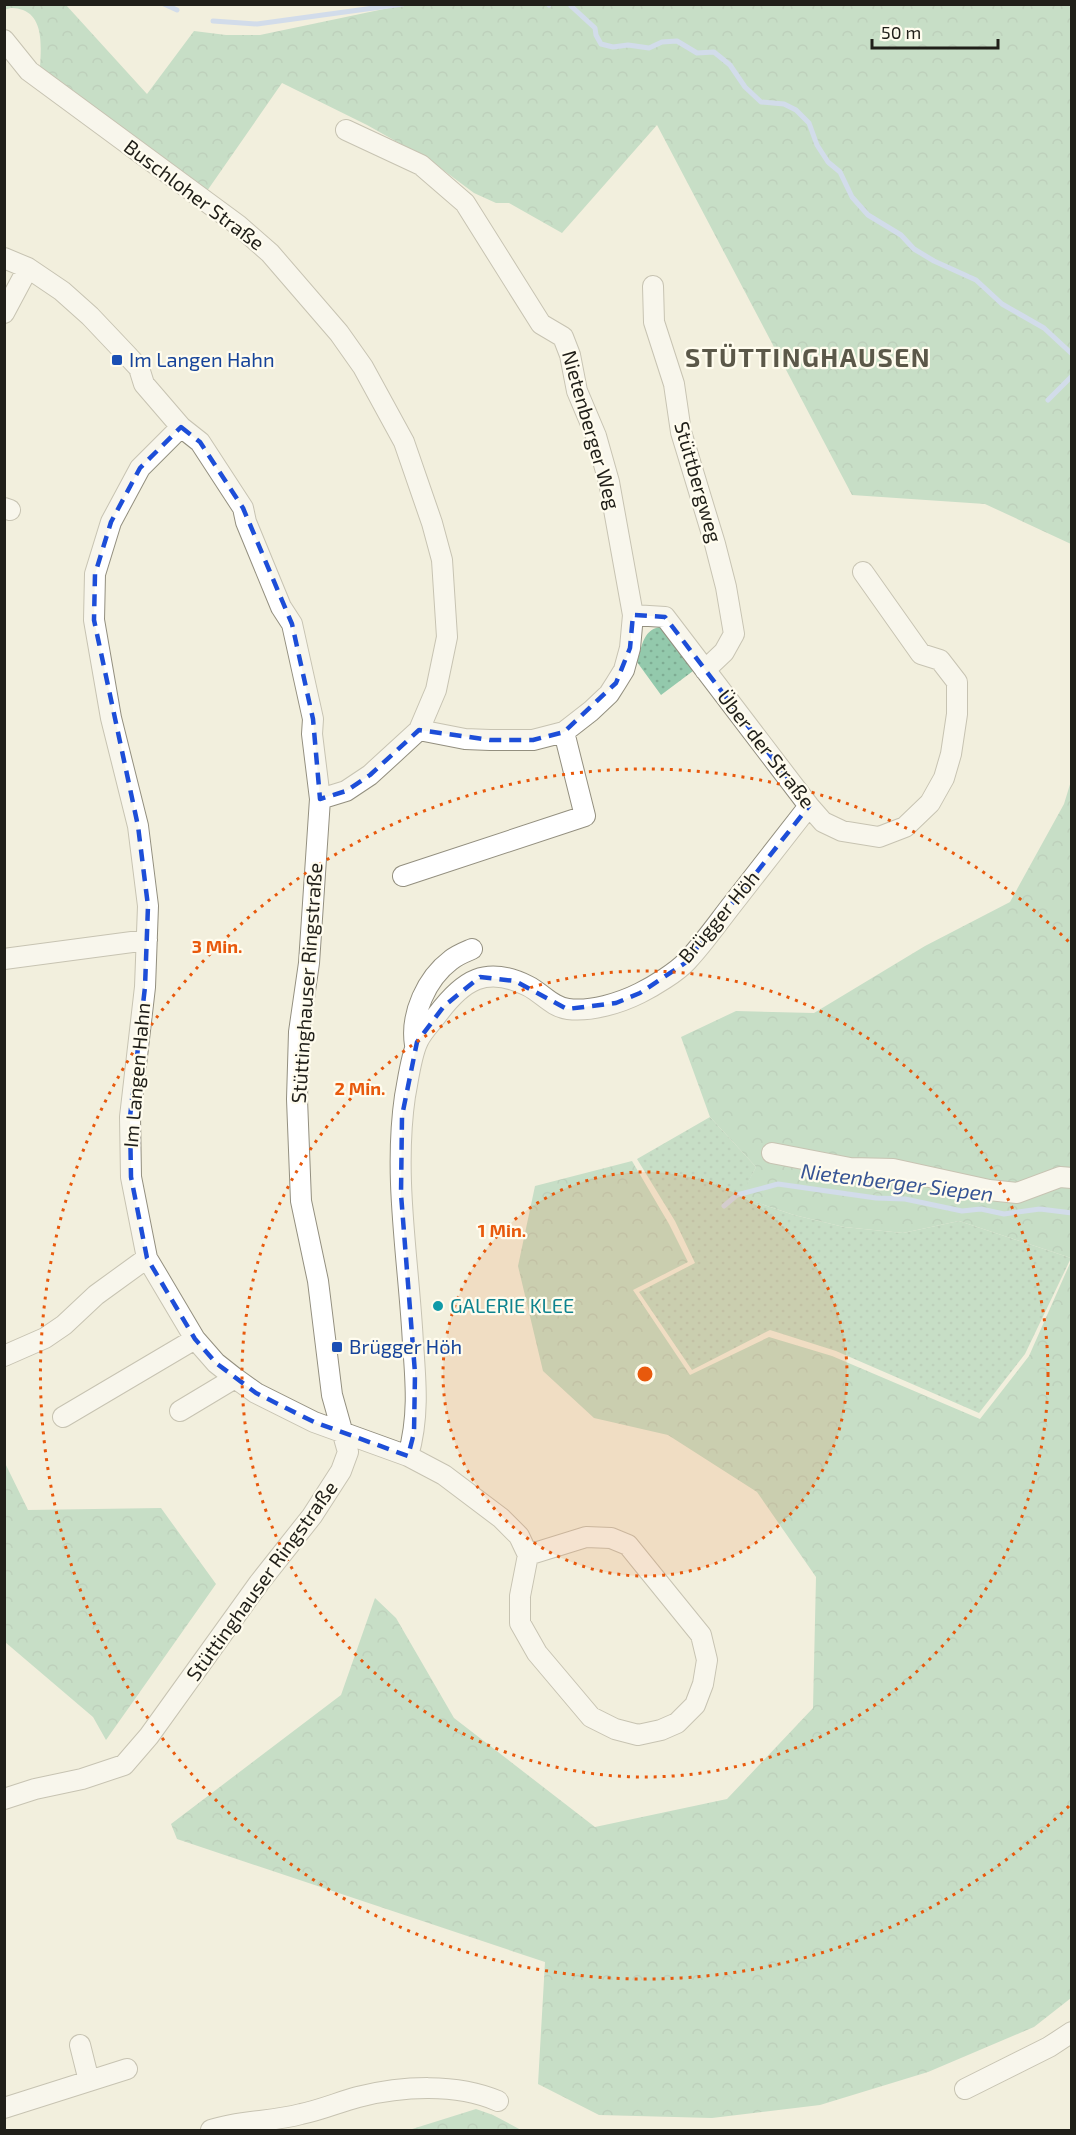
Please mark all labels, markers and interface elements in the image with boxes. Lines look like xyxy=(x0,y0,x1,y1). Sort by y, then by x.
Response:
scale bar xyxy=(872,12,998,50)
text: 50 m xyxy=(881,21,921,43)
street label: Buschloher Straße xyxy=(120,134,269,255)
district label: STÜTTINGHAUSEN xyxy=(685,341,931,372)
place label: Im Langen Hahn xyxy=(129,347,275,371)
street label: Nietenberger Weg xyxy=(558,348,626,512)
marker: Im Langen Hahn xyxy=(110,353,124,367)
street label: Stüttbergweg xyxy=(670,418,728,545)
street label: Über der Straße xyxy=(713,684,820,812)
street label: Stüttinghauser Ringstraße xyxy=(286,862,326,1104)
street label: Brügger Höh xyxy=(673,865,764,967)
text: 3 Min. xyxy=(192,935,242,957)
street label: Im Langen Hahn xyxy=(118,1001,154,1148)
text: 2 Min. xyxy=(335,1077,386,1099)
water label: Nietenberger Siepen xyxy=(800,1157,995,1206)
text: 1 Min. xyxy=(478,1219,526,1241)
place label: GALERIE KLEE xyxy=(450,1293,574,1317)
marker: GALERIE KLEE xyxy=(431,1299,445,1313)
place label: Brügger Höh xyxy=(349,1334,462,1358)
marker: Brügger Höh xyxy=(330,1340,344,1354)
centre of rings xyxy=(635,1364,655,1384)
street label: Stüttinghauser Ringstraße xyxy=(181,1476,342,1685)

